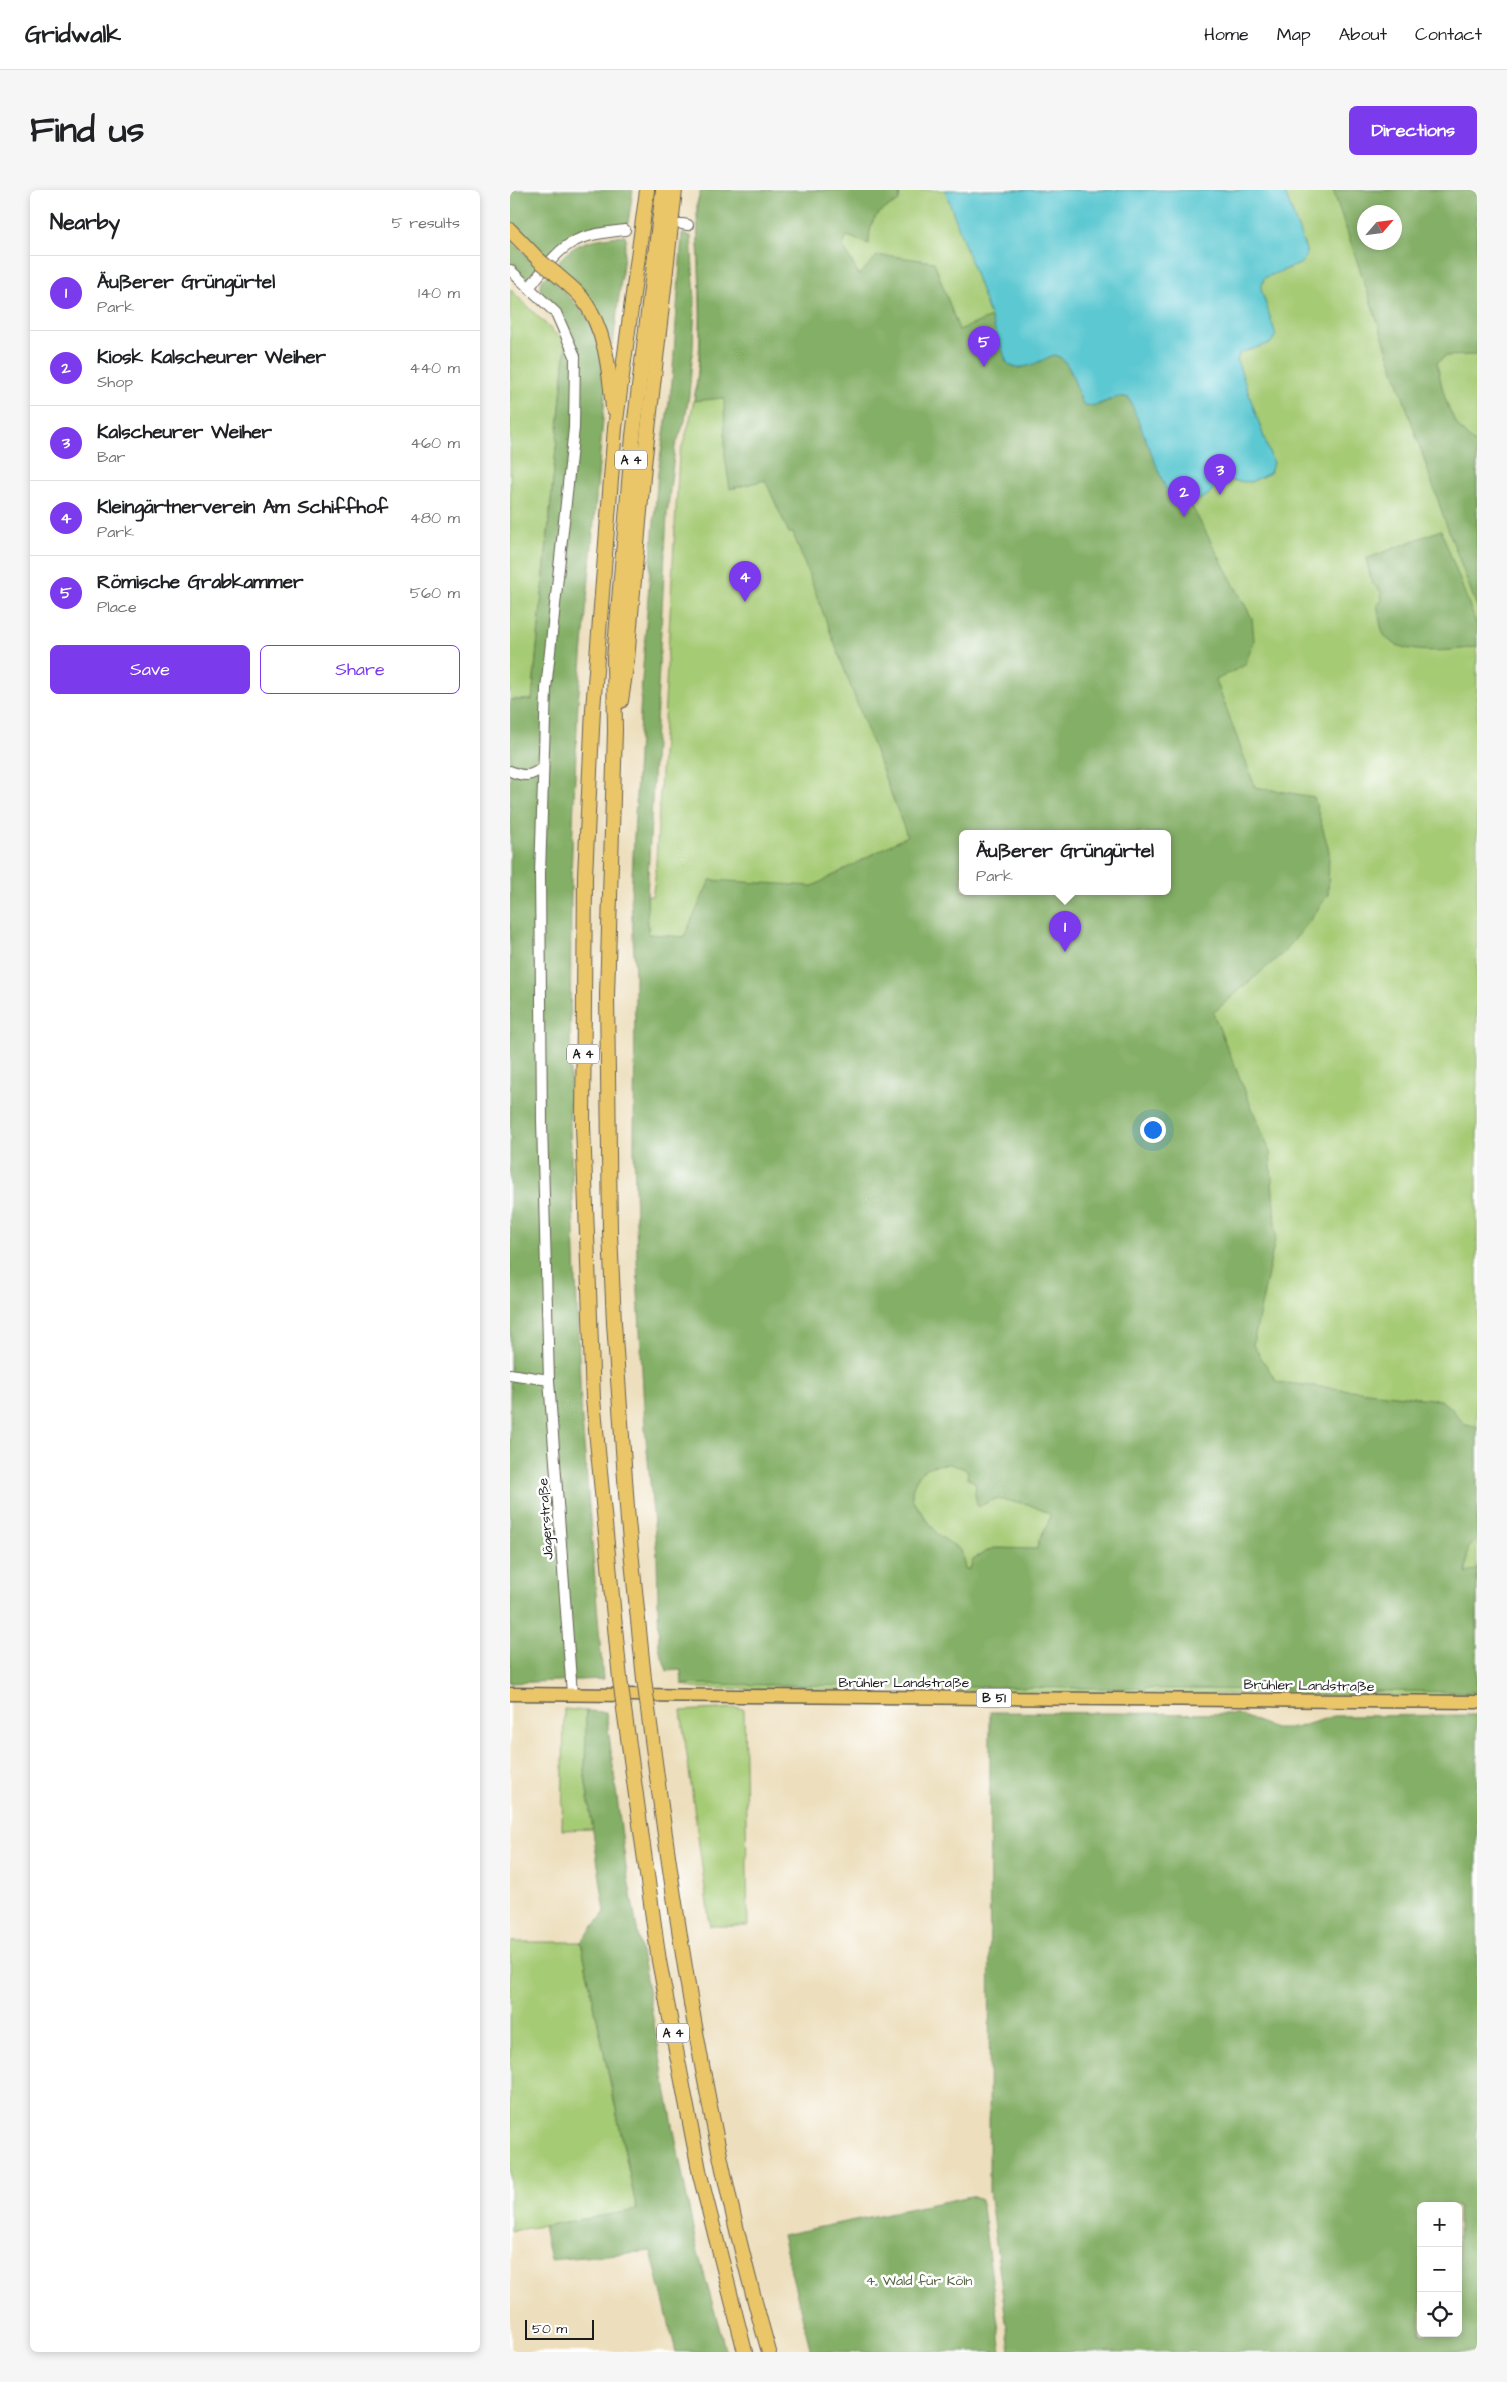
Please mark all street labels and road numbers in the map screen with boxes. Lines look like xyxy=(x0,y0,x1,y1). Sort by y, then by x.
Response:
road number: A 4 xyxy=(615,450,647,470)
road number: A 4 xyxy=(567,1044,599,1064)
street label: Jägerstraße xyxy=(533,1477,559,1561)
street label: Brühler Landstraße xyxy=(839,1673,970,1693)
street label: Brühler Landstraße xyxy=(1243,1675,1375,1697)
road number: B 51 xyxy=(976,1689,1012,1708)
road number: A 4 xyxy=(657,2024,689,2042)

